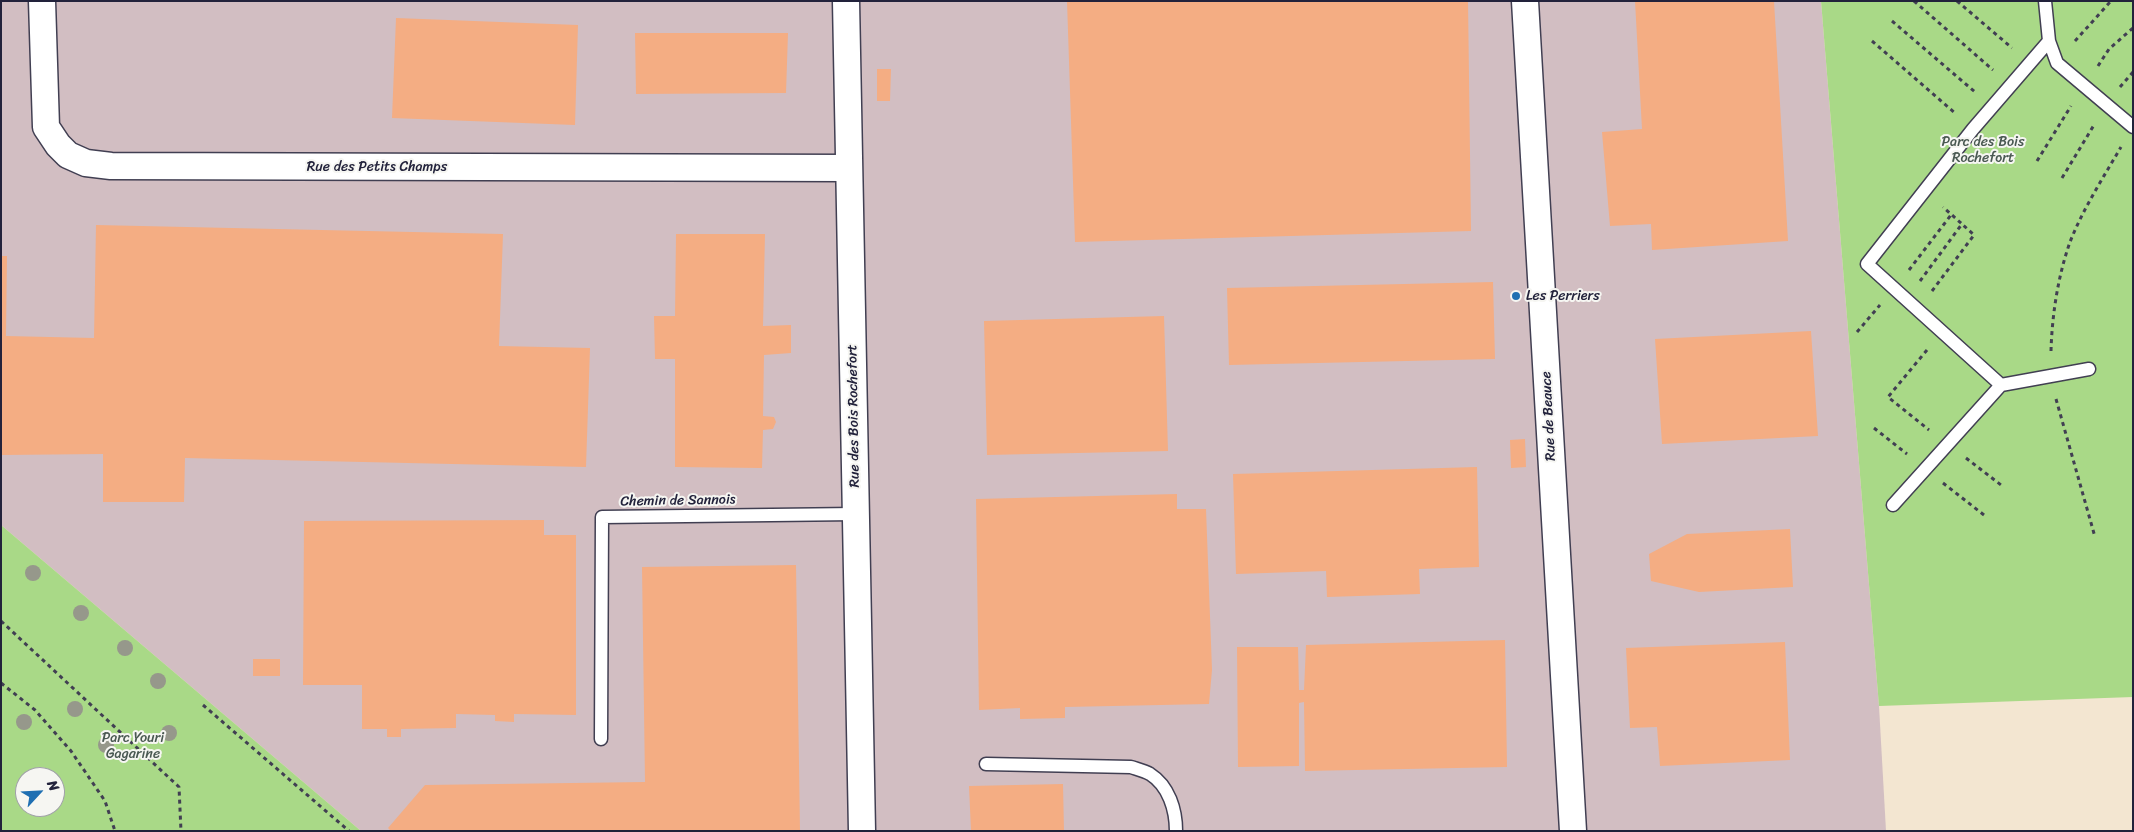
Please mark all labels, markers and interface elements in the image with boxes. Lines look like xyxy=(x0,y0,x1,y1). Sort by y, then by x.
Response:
park label: Parc des Bois Rochefort xyxy=(1942,134,2024,166)
street label: Rue des Petits Champs xyxy=(307,159,447,175)
place label: Les Perriers xyxy=(1526,288,1600,304)
marker: Les Perriers xyxy=(1510,290,1522,302)
street label: Rue des Bois Rochefort xyxy=(844,344,864,488)
street label: Rue de Beauce xyxy=(1538,371,1560,461)
street label: Chemin de Sannois xyxy=(620,492,736,510)
park label: Parc Youri Gagarine xyxy=(102,730,164,762)
north arrow xyxy=(15,767,65,817)
text: N xyxy=(40,776,67,796)

